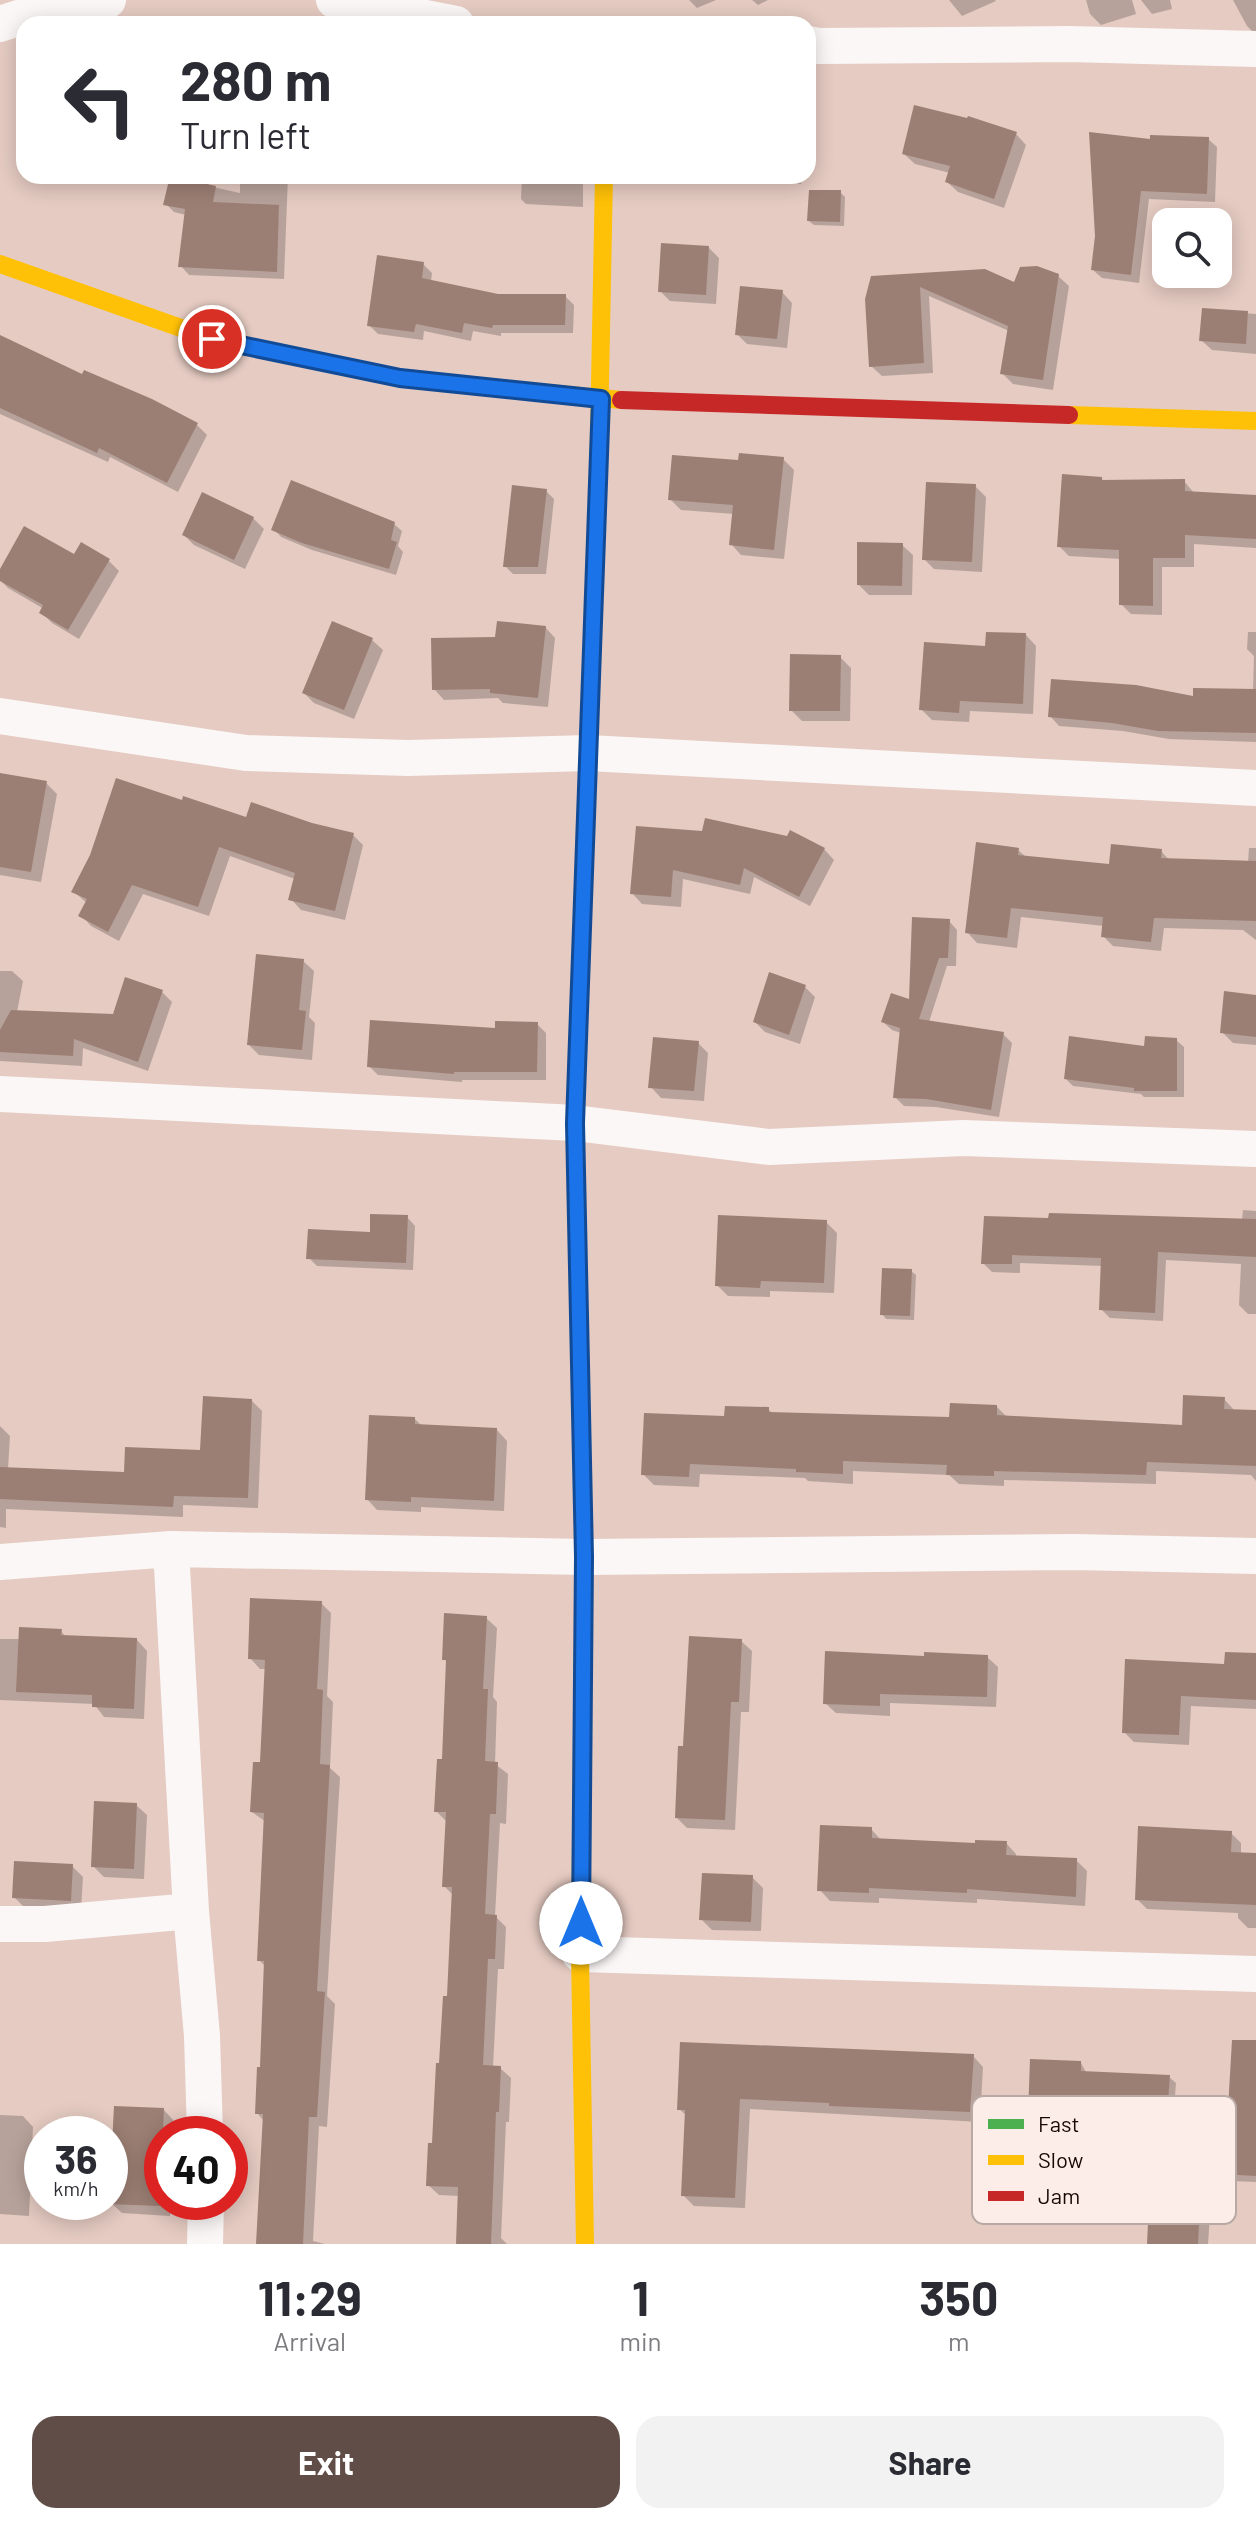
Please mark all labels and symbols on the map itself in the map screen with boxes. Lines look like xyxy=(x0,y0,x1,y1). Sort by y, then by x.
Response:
pin xyxy=(178,305,246,373)
position arrow xyxy=(539,1881,623,1965)
legend xyxy=(972,2096,1236,2224)
text: Fast xyxy=(1038,2110,1080,2136)
speed limit sign: 40 xyxy=(144,2116,248,2220)
text: Slow xyxy=(1038,2146,1083,2172)
text: Jam xyxy=(1038,2182,1080,2208)

